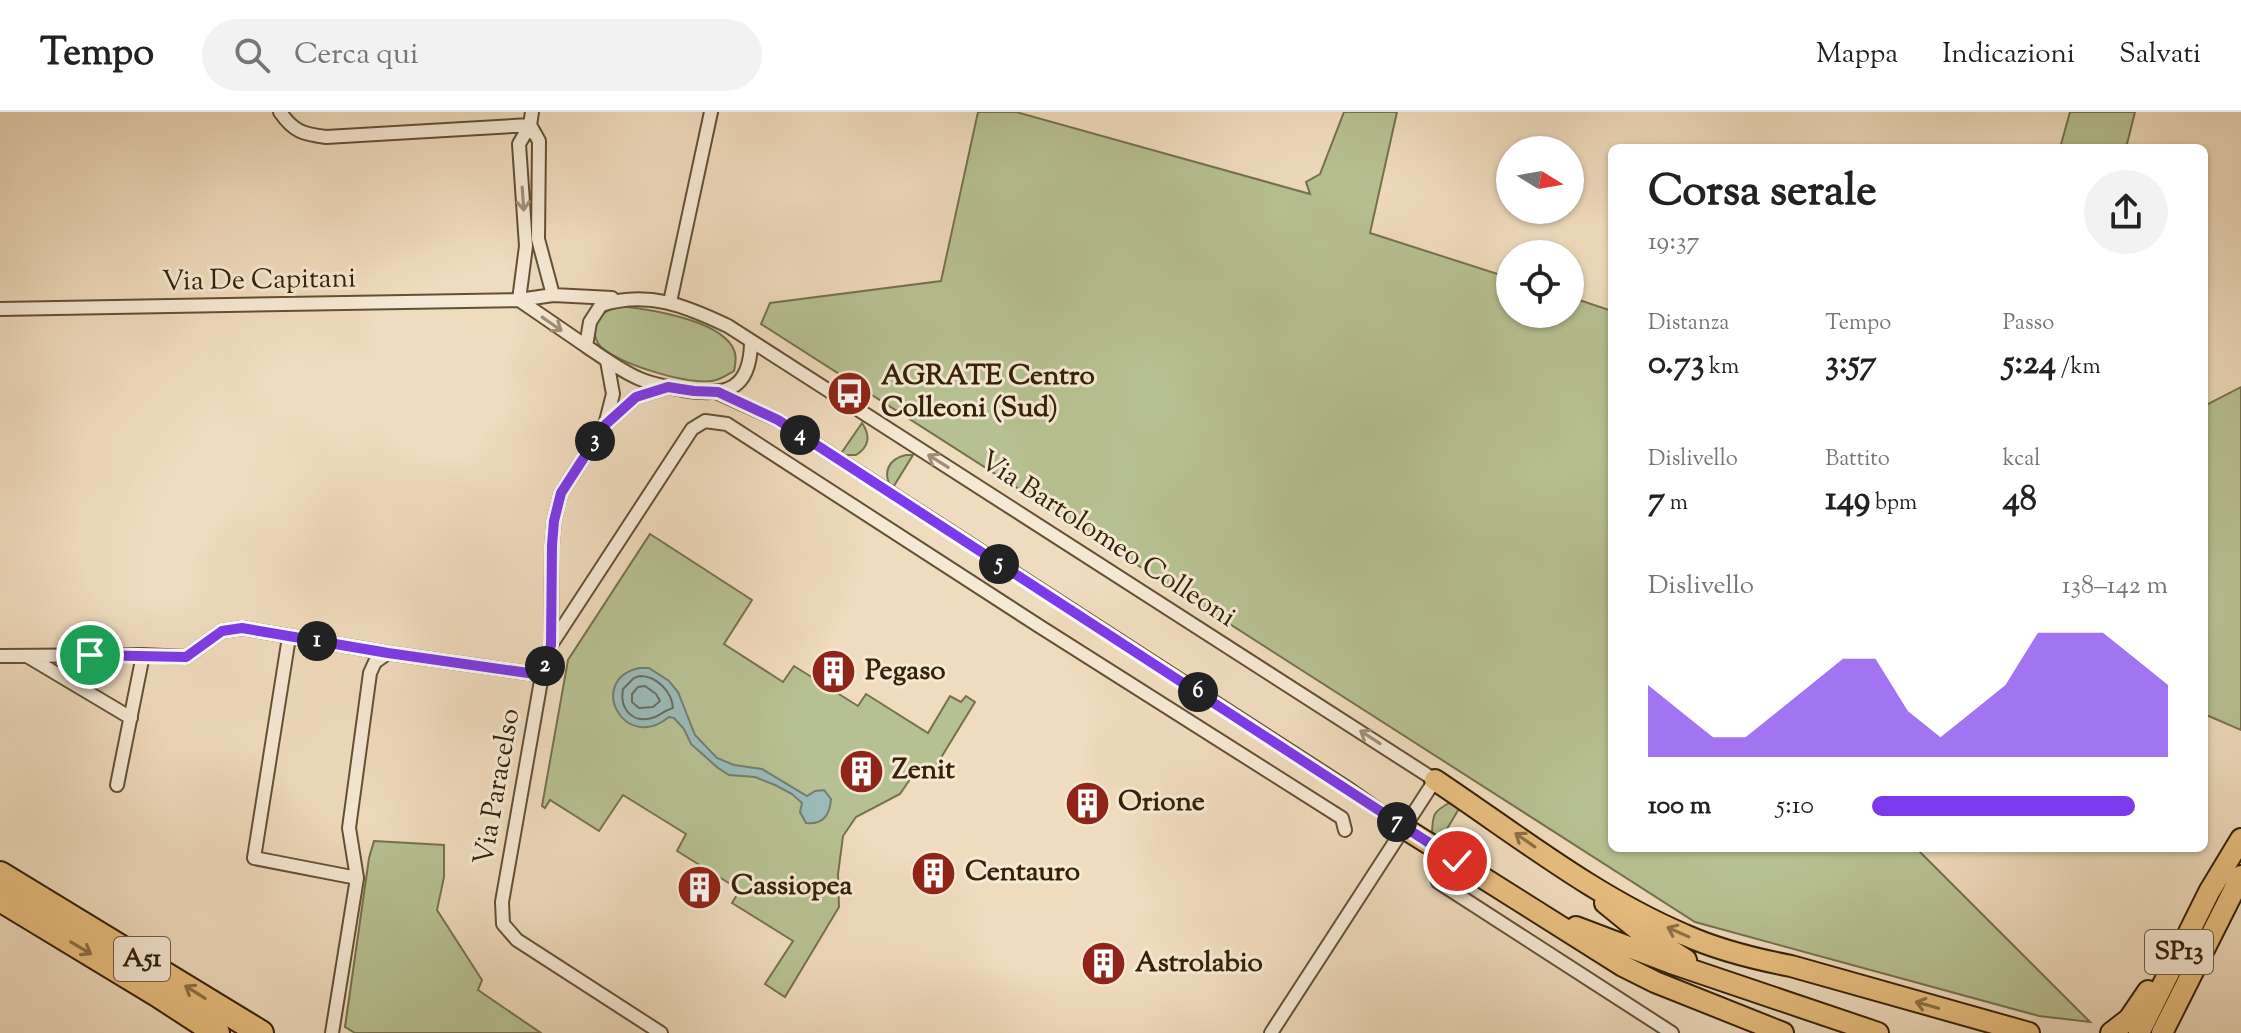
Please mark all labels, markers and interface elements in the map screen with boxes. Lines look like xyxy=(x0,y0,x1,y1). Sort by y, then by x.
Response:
search box xyxy=(202,19,762,91)
text: Tempo xyxy=(40,28,154,82)
icon: search xyxy=(230,33,274,77)
text: Cerca qui xyxy=(294,34,419,77)
text: Mappa xyxy=(1816,35,1898,75)
text: Indicazioni xyxy=(1942,35,2075,75)
text: Salvati xyxy=(2119,35,2201,75)
north arrow xyxy=(1496,136,1584,224)
map controls xyxy=(1496,136,1584,328)
text: Corsa serale xyxy=(1648,162,1877,225)
button: share xyxy=(2084,170,2168,254)
one-way arrow xyxy=(516,185,531,212)
text: 19:37 xyxy=(1648,224,1700,261)
button: locate xyxy=(1496,240,1584,328)
street label: Via De Capitani xyxy=(162,259,356,303)
text: Distanza xyxy=(1648,308,1729,340)
text: Tempo xyxy=(1825,308,1891,340)
text: Passo xyxy=(2003,308,2054,340)
one-way arrow xyxy=(541,315,562,332)
text: 0.73 xyxy=(1648,340,1704,389)
text: 3:57 xyxy=(1825,340,1877,389)
text: 5:24 xyxy=(2003,340,2056,389)
text: km xyxy=(1704,352,1739,384)
text: /km xyxy=(2056,352,2101,384)
place label: AGRATE Centro Colleoni (Sud) xyxy=(881,357,1095,429)
bus stop icon: AGRATE Centro Colleoni (Sud) xyxy=(826,369,874,417)
pin: 4 xyxy=(780,415,820,455)
text: 4 xyxy=(794,419,806,451)
pin: 3 xyxy=(575,421,615,461)
text: 3 xyxy=(591,425,599,457)
street label: Via Bartolomeo Colleoni xyxy=(971,442,1243,638)
text: Dislivello xyxy=(1648,444,1738,476)
text: Battito xyxy=(1825,444,1890,476)
text: kcal xyxy=(2003,444,2040,476)
one-way arrow xyxy=(928,452,950,469)
text: 7 xyxy=(1648,476,1665,525)
text: 149 xyxy=(1825,476,1870,525)
text: 48 xyxy=(2003,476,2037,525)
text: m xyxy=(1665,488,1688,520)
text: bpm xyxy=(1870,488,1917,520)
pin: 5 xyxy=(979,544,1019,584)
text: 5 xyxy=(995,548,1003,580)
text: Dislivello xyxy=(1648,568,1754,605)
text: 138–142 m xyxy=(2062,568,2168,605)
pin xyxy=(56,621,124,689)
pin: 1 xyxy=(297,621,337,661)
text: 1 xyxy=(313,625,321,657)
icon: arrive xyxy=(68,633,112,677)
pin: 2 xyxy=(525,646,565,686)
building icon: Pegaso xyxy=(810,648,858,696)
text: 2 xyxy=(540,650,550,682)
place label: Pegaso xyxy=(865,652,946,692)
pin: 6 xyxy=(1178,672,1218,712)
text: 6 xyxy=(1193,676,1203,708)
street label: Via Paracelso xyxy=(465,706,531,868)
one-way arrow xyxy=(1359,728,1381,745)
building icon: Zenit xyxy=(837,747,885,795)
place label: Zenit xyxy=(892,751,955,791)
building icon: Orione xyxy=(1063,779,1111,827)
place label: Orione xyxy=(1118,783,1205,823)
text: 100 m xyxy=(1648,788,1711,825)
text: 5:10 xyxy=(1776,788,1814,825)
pin: 7 xyxy=(1377,802,1417,842)
text: 7 xyxy=(1391,806,1403,838)
pin xyxy=(1423,827,1491,895)
one-way arrow xyxy=(1514,832,1536,848)
icon: check xyxy=(1435,839,1479,883)
building icon: Centauro xyxy=(910,849,958,897)
place label: Centauro xyxy=(965,853,1080,893)
building icon: Cassiopea xyxy=(676,863,724,911)
place label: Cassiopea xyxy=(731,867,853,907)
one-way arrow xyxy=(1666,924,1690,939)
road number: SP13 xyxy=(2145,930,2213,974)
road number: A51 xyxy=(114,937,170,981)
one-way arrow xyxy=(69,940,92,956)
building icon: Astrolabio xyxy=(1080,940,1128,988)
place label: Astrolabio xyxy=(1135,944,1263,984)
one-way arrow xyxy=(184,983,207,999)
one-way arrow xyxy=(1915,997,1941,1012)

